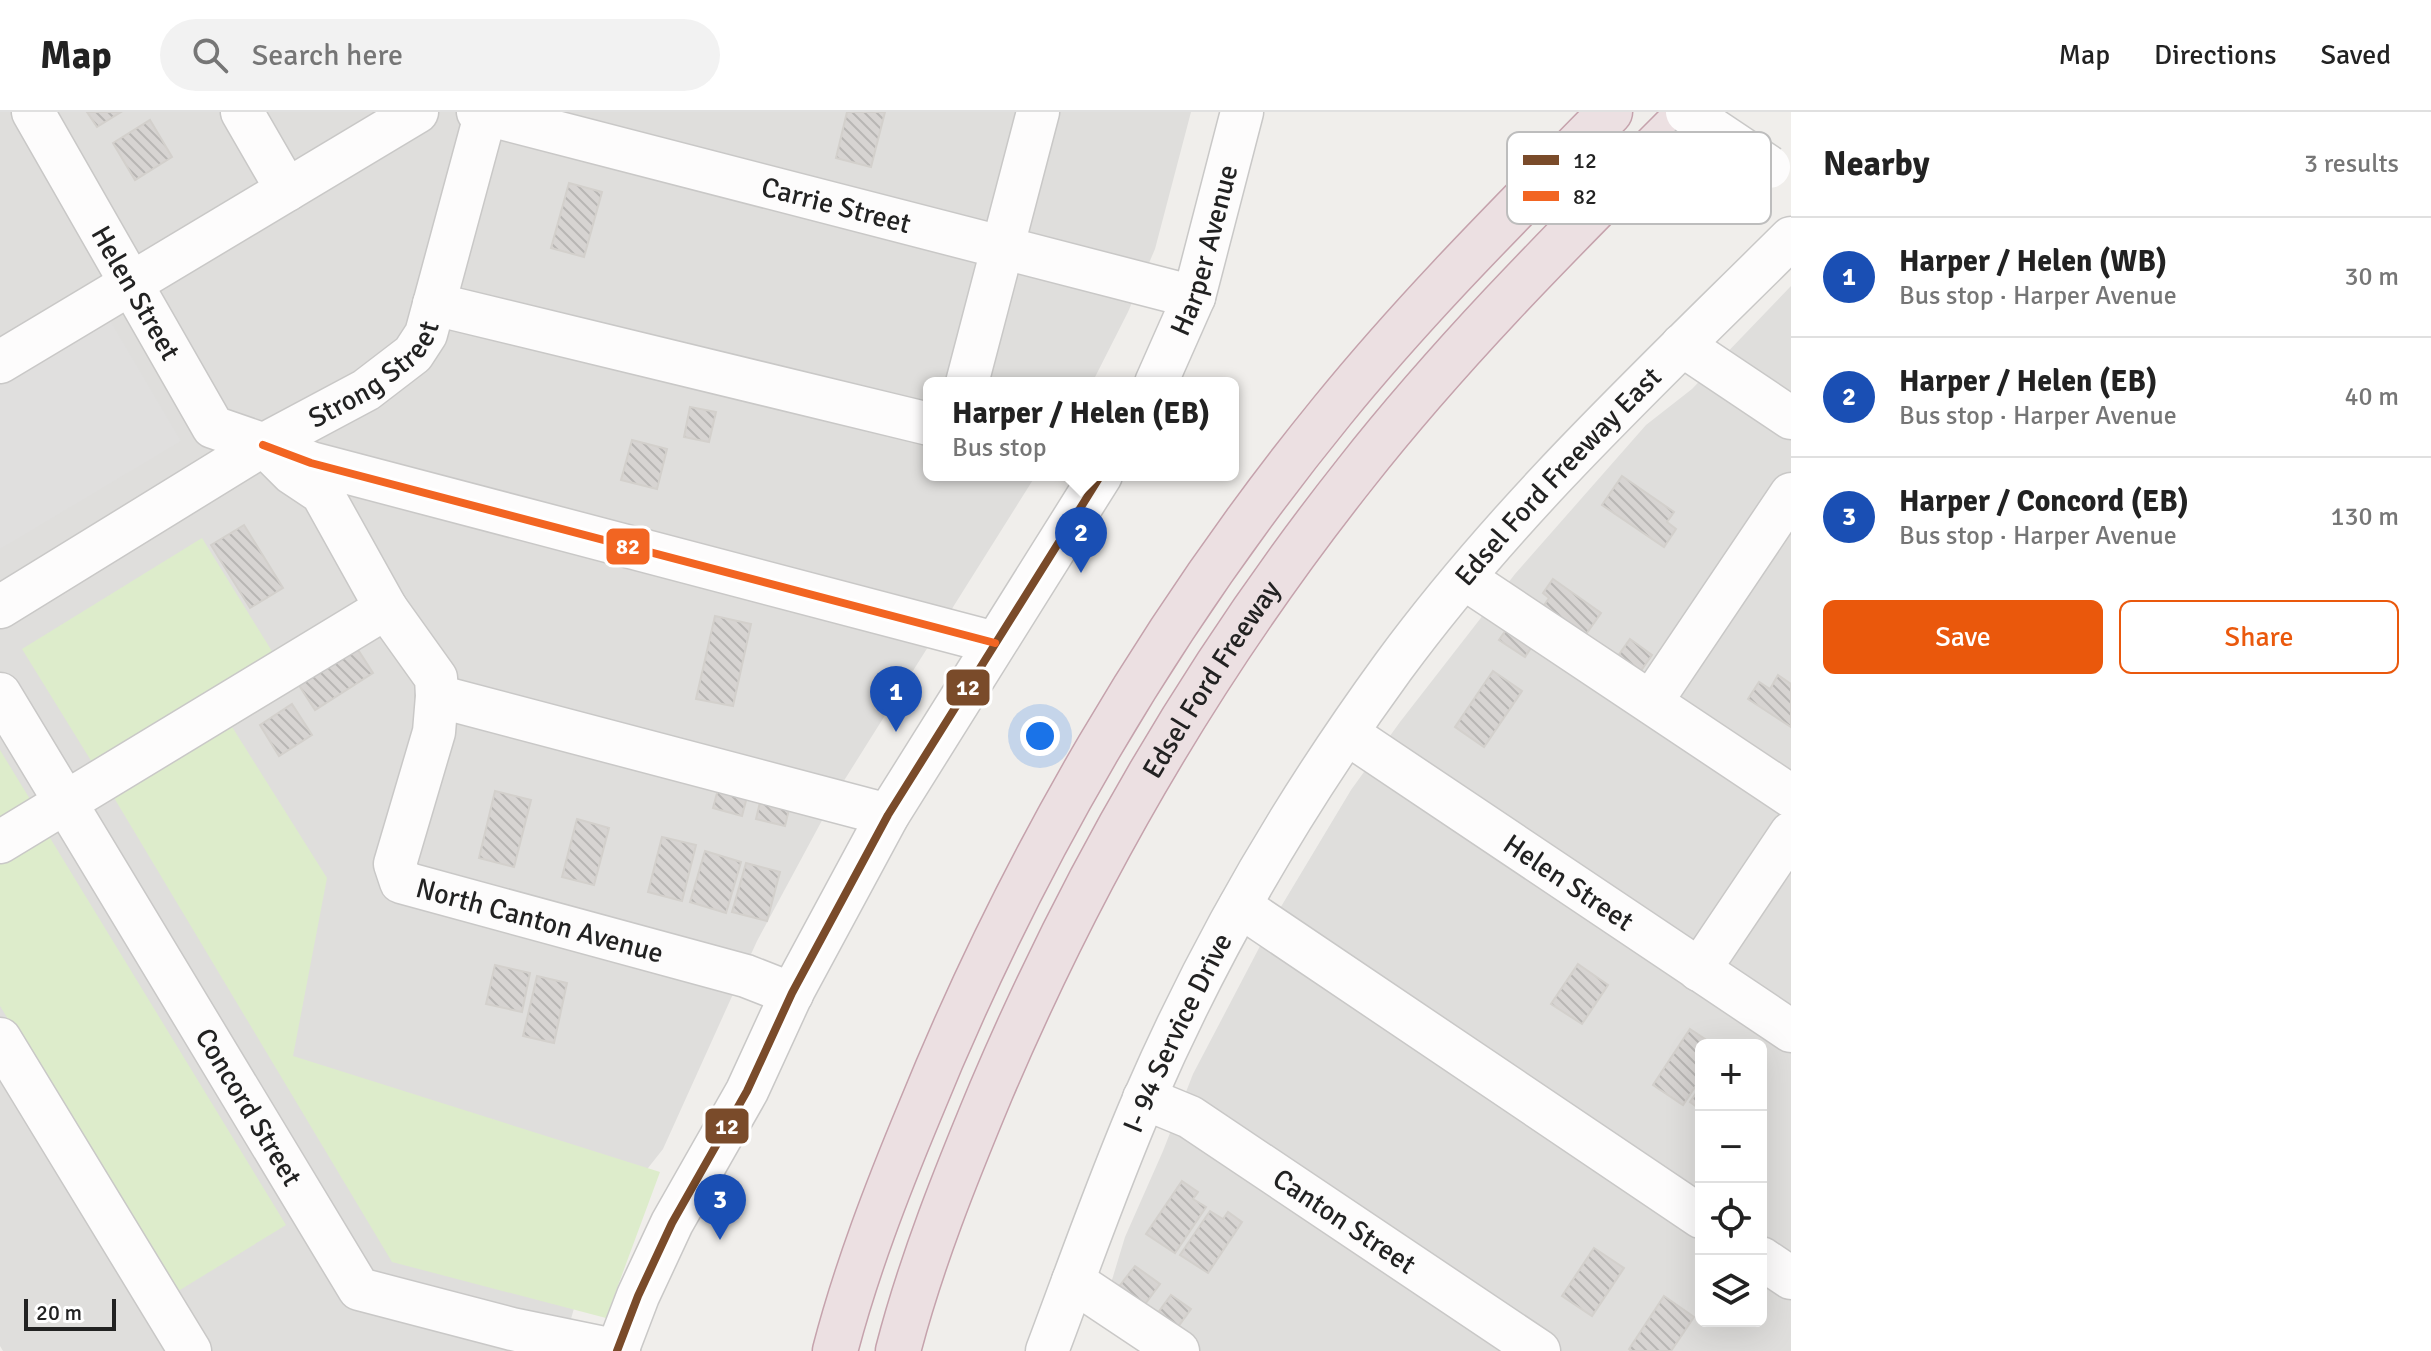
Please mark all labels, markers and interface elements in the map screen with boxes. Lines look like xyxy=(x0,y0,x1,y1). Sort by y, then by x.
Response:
search box xyxy=(160,19,720,91)
text: Map xyxy=(40,32,112,79)
icon: search xyxy=(188,33,232,77)
text: Search here xyxy=(252,37,403,74)
text: Map xyxy=(2058,38,2110,72)
text: Directions xyxy=(2154,38,2276,72)
text: Saved xyxy=(2320,38,2391,72)
legend xyxy=(1507,132,1771,224)
text: Nearby xyxy=(1823,143,1930,185)
text: 12 xyxy=(1573,147,1597,174)
text: 3 results xyxy=(2304,148,2399,180)
street label: Harper Avenue xyxy=(1163,161,1246,341)
street label: Carrie Street xyxy=(758,170,914,241)
text: 82 xyxy=(1573,183,1597,210)
street label: Helen Street xyxy=(84,220,187,367)
text: Harper / Helen (WB) xyxy=(1899,243,2167,280)
text: 1 xyxy=(1842,261,1856,293)
text: 30 m xyxy=(2344,261,2399,293)
text: Bus stop · Harper Avenue xyxy=(1899,280,2177,312)
street label: Strong Street xyxy=(303,317,447,436)
street label: Edsel Ford Freeway East xyxy=(1448,360,1669,593)
text: Harper / Helen (EB) xyxy=(1899,363,2157,400)
popup xyxy=(923,377,1239,481)
text: 2 xyxy=(1842,381,1856,413)
text: 40 m xyxy=(2344,381,2399,413)
text: Harper / Helen (EB) xyxy=(952,395,1210,432)
text: Bus stop · Harper Avenue xyxy=(1899,400,2177,432)
text: Bus stop xyxy=(952,432,1047,464)
text: Harper / Concord (EB) xyxy=(1899,483,2189,520)
text: 3 xyxy=(1842,501,1856,533)
text: 130 m xyxy=(2330,501,2399,533)
pin: 2 xyxy=(1055,507,1107,573)
text: Bus stop · Harper Avenue xyxy=(1899,520,2177,552)
line badge: 82 xyxy=(605,527,651,566)
text: 82 xyxy=(616,533,640,560)
street label: Edsel Ford Freeway xyxy=(1135,574,1288,785)
button: Save xyxy=(1823,600,2103,674)
button: Share xyxy=(2119,600,2399,674)
pin: 1 xyxy=(870,666,922,732)
line badge: 12 xyxy=(945,668,991,707)
text: 12 xyxy=(956,674,980,701)
your location xyxy=(1020,716,1060,756)
street label: Helen Street xyxy=(1497,827,1640,939)
street label: North Canton Avenue xyxy=(412,871,667,971)
street label: I- 94 Service Drive xyxy=(1116,927,1240,1138)
street label: Concord Street xyxy=(188,1022,309,1192)
map controls xyxy=(1695,1039,1767,1327)
button: + xyxy=(1695,1039,1767,1111)
line badge: 12 xyxy=(704,1107,750,1145)
button: − xyxy=(1695,1111,1767,1183)
text: 12 xyxy=(715,1113,739,1140)
street label: Canton Street xyxy=(1266,1162,1422,1282)
pin: 3 xyxy=(694,1174,746,1240)
button: locate xyxy=(1695,1183,1767,1255)
button: layers xyxy=(1695,1255,1767,1327)
scale bar xyxy=(24,1295,116,1331)
text: 20 m xyxy=(36,1299,82,1326)

